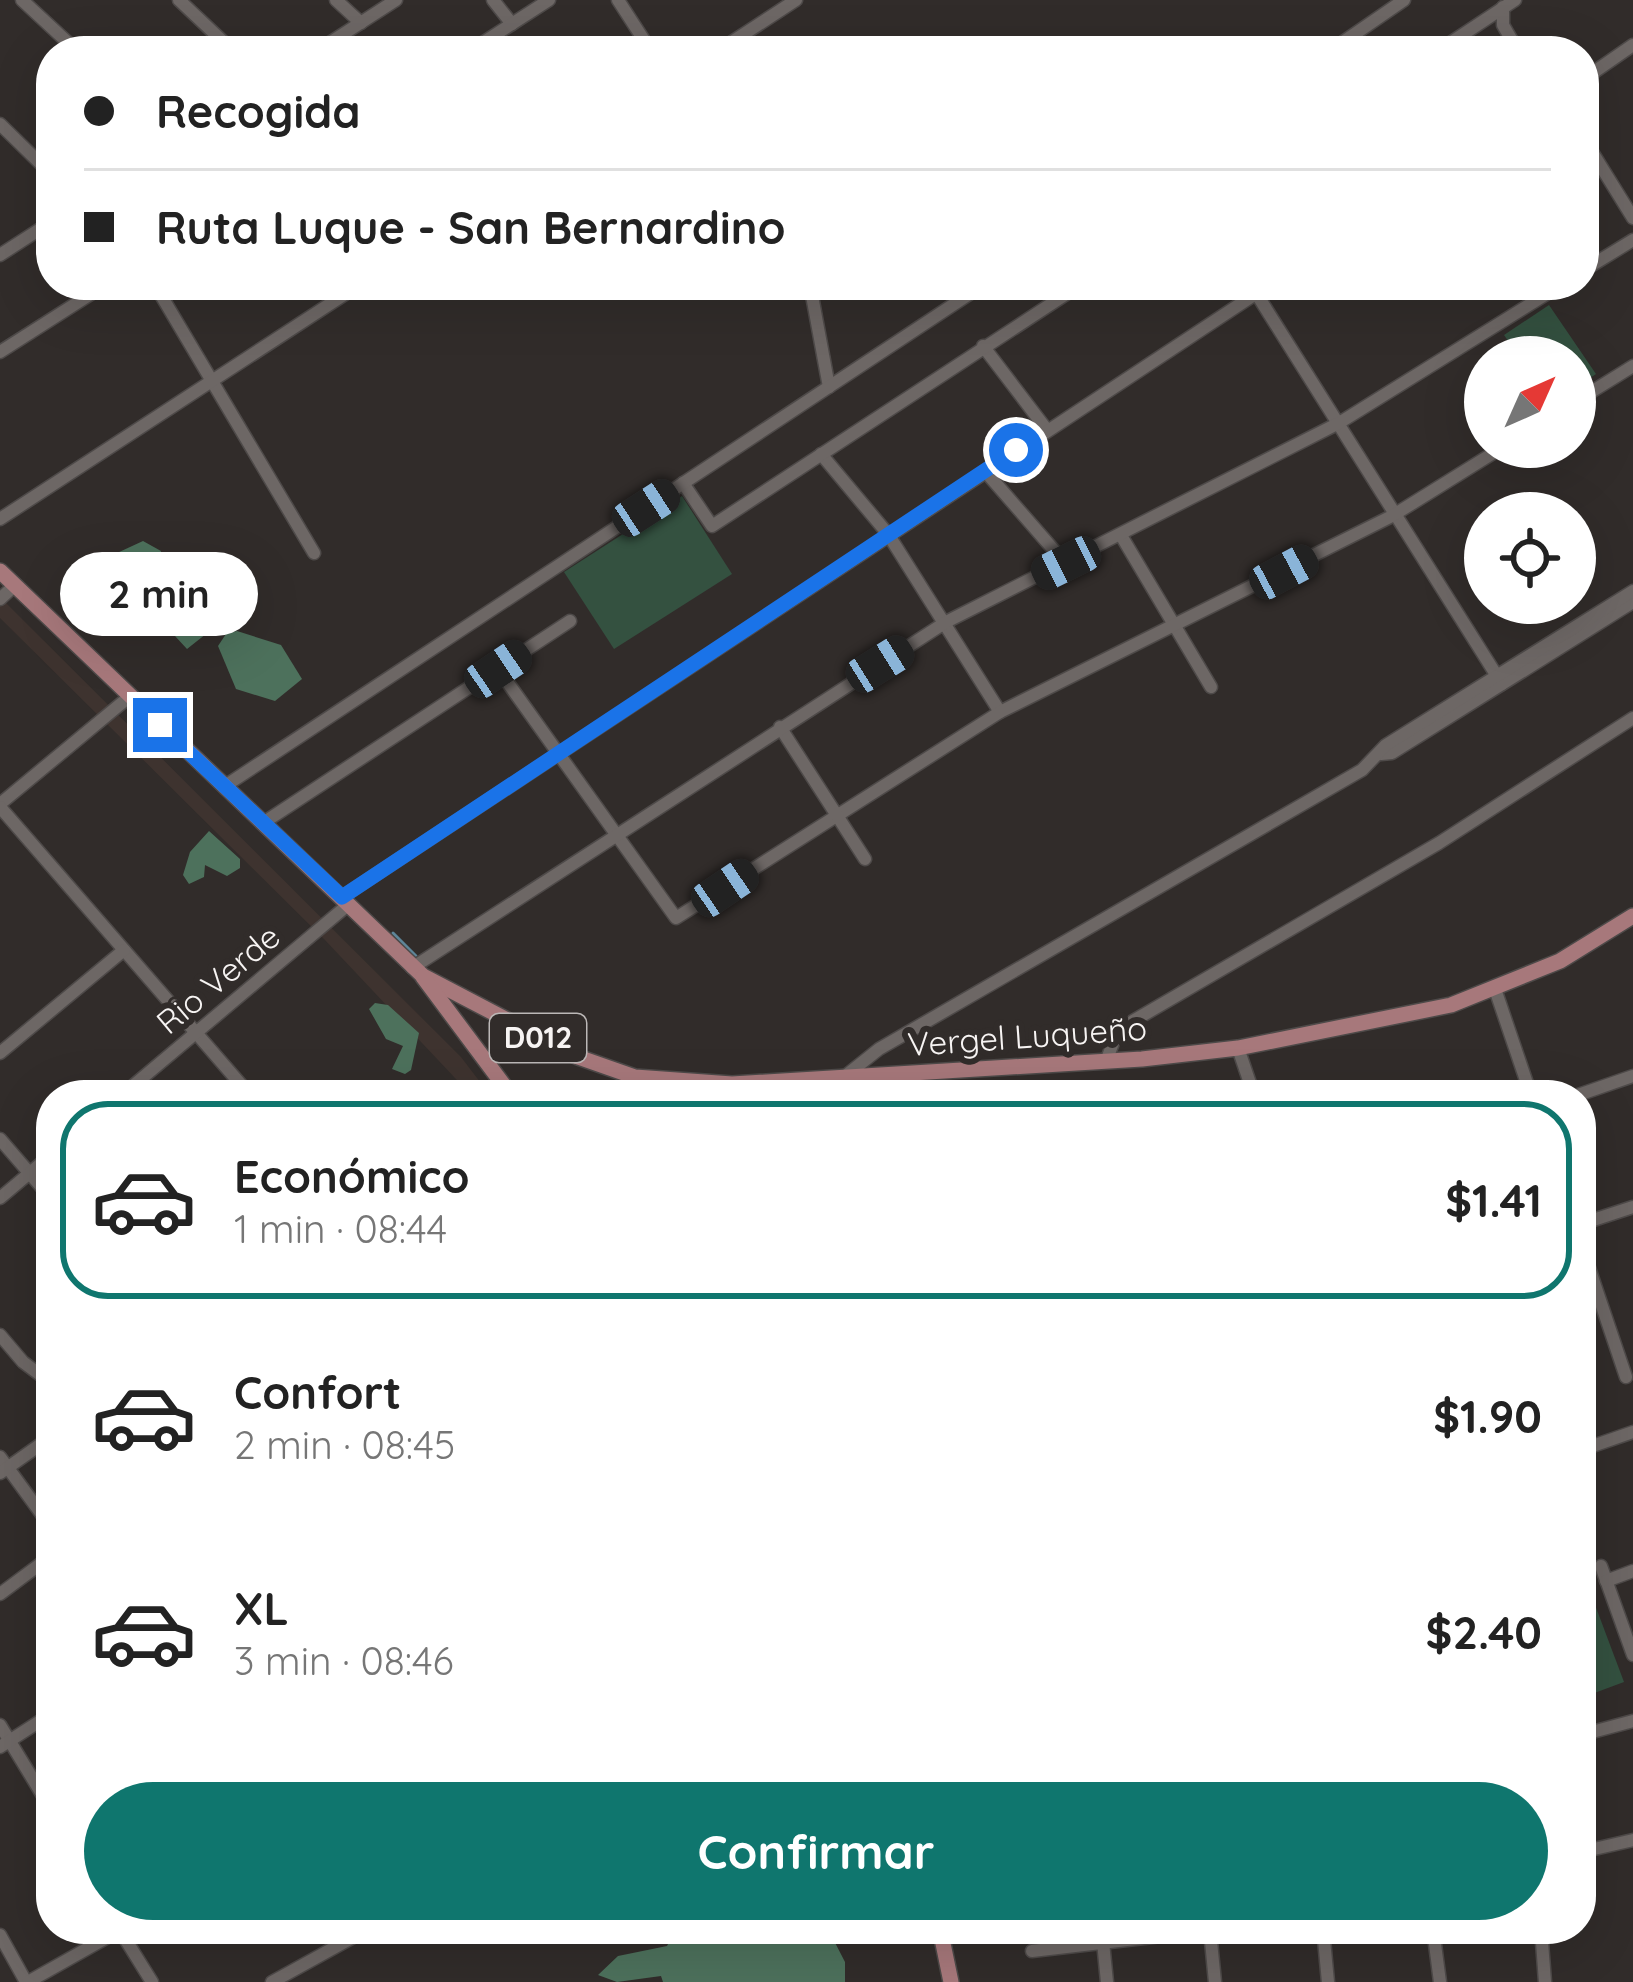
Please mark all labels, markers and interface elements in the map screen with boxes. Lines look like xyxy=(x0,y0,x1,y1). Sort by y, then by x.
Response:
text: Recogida xyxy=(156,83,361,139)
text: Ruta Luque - San Bernardino xyxy=(156,199,786,255)
north arrow xyxy=(1464,336,1596,468)
map controls xyxy=(1464,336,1596,624)
route start xyxy=(989,423,1043,477)
car xyxy=(606,473,686,543)
button: locate xyxy=(1464,492,1596,624)
car xyxy=(1026,531,1106,595)
car xyxy=(1244,539,1324,605)
callout: 2 min xyxy=(61,551,259,635)
text: 2 min xyxy=(108,569,210,618)
car xyxy=(840,630,920,698)
car xyxy=(458,634,538,704)
route end xyxy=(133,698,187,752)
car xyxy=(685,853,765,923)
street label: Rio Verde xyxy=(148,915,288,1042)
street label: Vergel Luqueño xyxy=(906,1007,1148,1064)
road number: D012 xyxy=(490,1014,586,1062)
icon: car xyxy=(90,1146,198,1254)
text: Económico xyxy=(234,1148,470,1204)
text: $1.41 xyxy=(1445,1172,1542,1228)
text: 1 min · 08:44 xyxy=(234,1204,447,1253)
icon: car xyxy=(90,1362,198,1470)
text: Confort xyxy=(234,1364,401,1420)
text: $1.90 xyxy=(1433,1388,1542,1444)
text: 2 min · 08:45 xyxy=(234,1420,455,1469)
icon: car xyxy=(90,1578,198,1686)
text: XL xyxy=(234,1580,289,1636)
text: $2.40 xyxy=(1426,1604,1542,1660)
text: 3 min · 08:46 xyxy=(234,1636,454,1685)
button: Confirmar xyxy=(84,1782,1548,1920)

